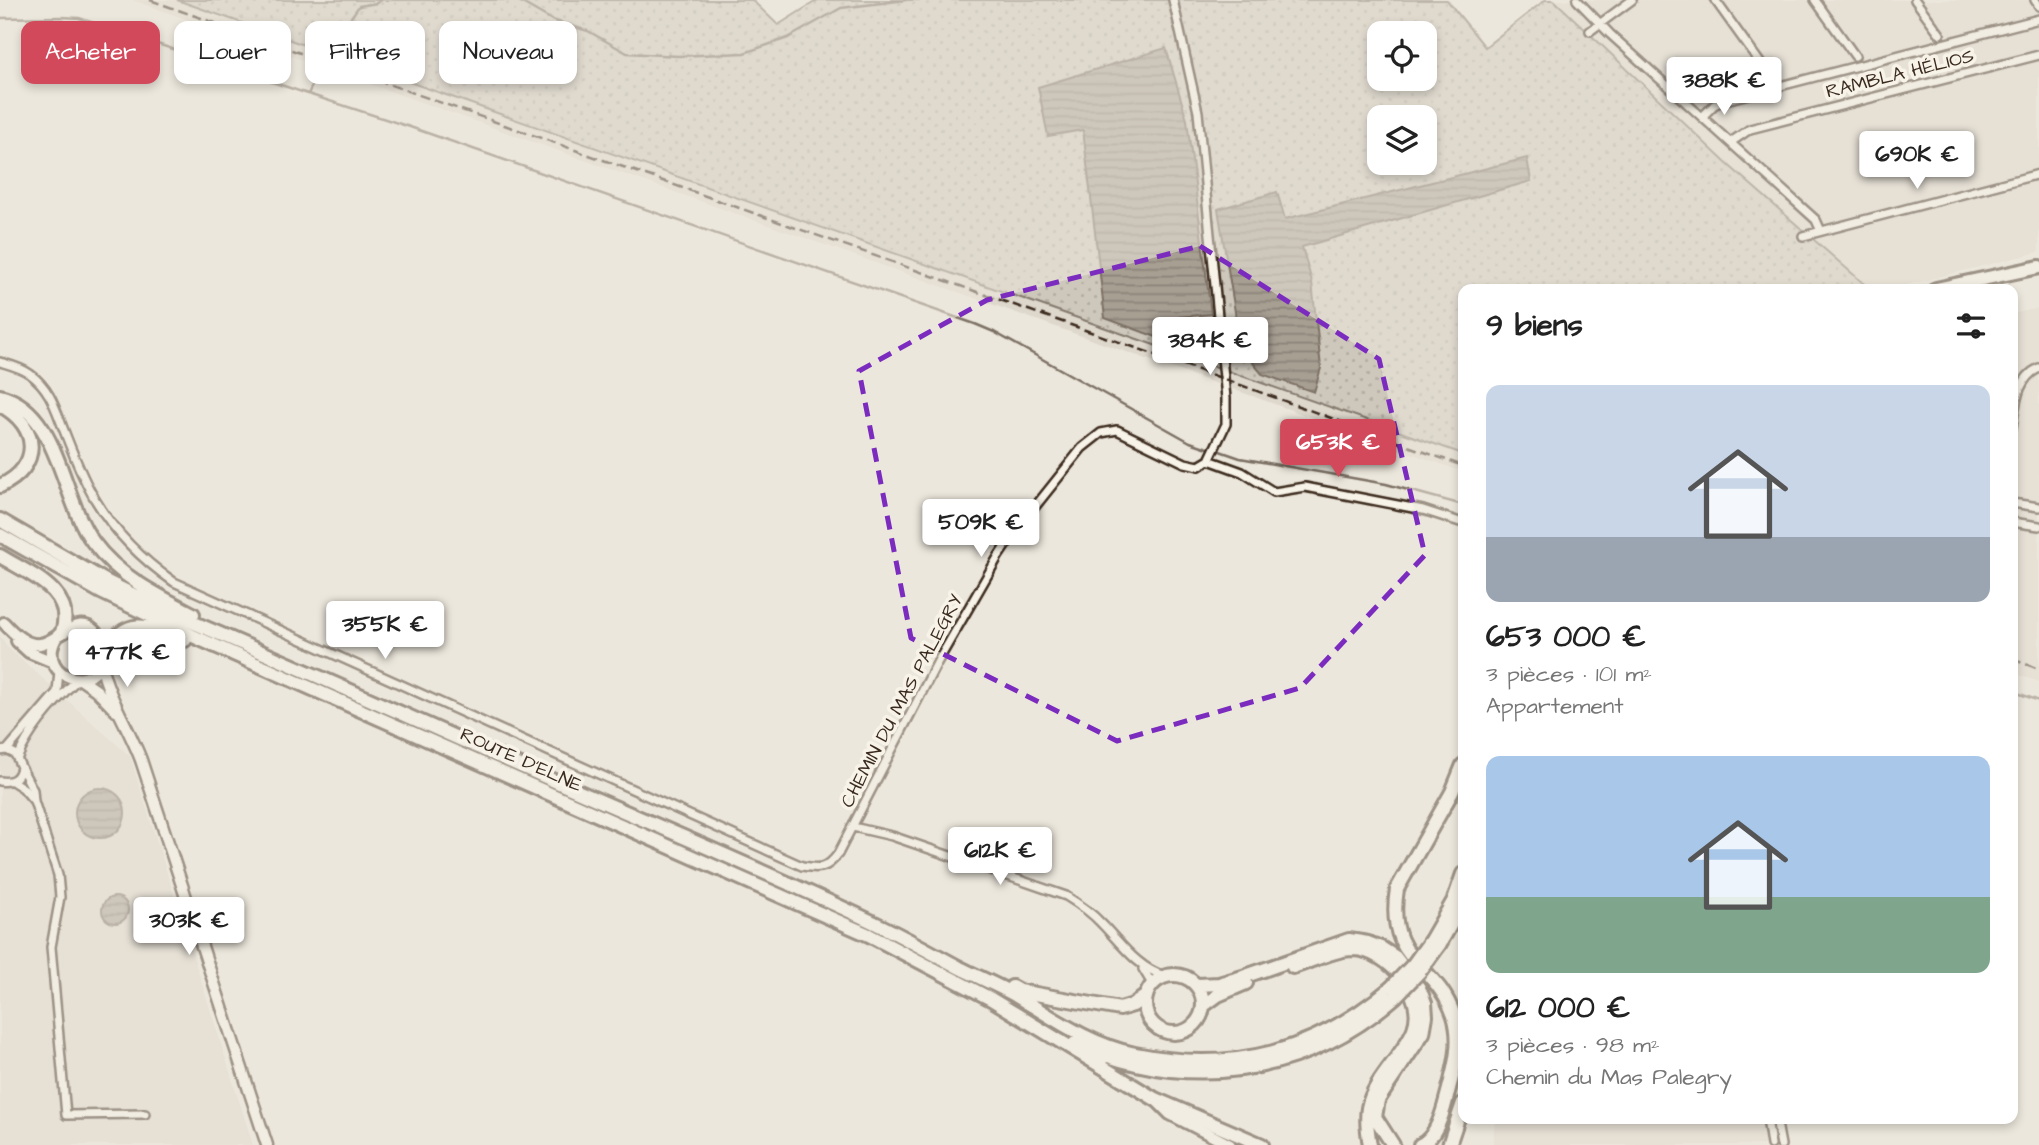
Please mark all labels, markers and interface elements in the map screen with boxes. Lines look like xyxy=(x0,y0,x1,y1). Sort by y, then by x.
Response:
chip: Acheter xyxy=(21,21,160,84)
chip: Louer xyxy=(174,21,291,84)
chip: Filtres xyxy=(305,21,425,84)
chip: Nouveau xyxy=(439,21,577,84)
map controls xyxy=(1367,21,1437,175)
button: locate xyxy=(1367,21,1437,91)
street label: RAMBLA HÉLIOS xyxy=(1823,43,1977,105)
pin: 388K € xyxy=(1667,58,1781,117)
text: 388K € xyxy=(1683,64,1765,96)
button: layers xyxy=(1367,105,1437,175)
pin: 690K € xyxy=(1860,132,1974,191)
text: 690K € xyxy=(1875,138,1959,170)
text: 9 biens xyxy=(1486,305,1583,347)
icon: filters xyxy=(1952,307,1990,345)
pin: 384K € xyxy=(1153,318,1267,377)
text: 384K € xyxy=(1168,324,1252,356)
pin: 653K € xyxy=(1281,420,1395,479)
text: 653K € xyxy=(1296,426,1380,458)
icon: home xyxy=(1675,431,1801,557)
pin: 509K € xyxy=(924,500,1038,559)
text: 509K € xyxy=(938,506,1024,538)
street label: CHEMIN DU MAS PALEGRY xyxy=(834,590,970,812)
pin: 355K € xyxy=(328,602,442,661)
text: 355K € xyxy=(342,608,428,640)
text: 653 000 € xyxy=(1486,616,1646,658)
pin: 477K € xyxy=(70,630,184,689)
text: 477K € xyxy=(84,636,170,668)
text: 3 pièces · 101 m² xyxy=(1486,658,1652,690)
text: Appartement xyxy=(1486,690,1624,722)
street label: ROUTE D'ELNE xyxy=(456,721,586,799)
icon: home xyxy=(1675,802,1801,928)
pin: 612K € xyxy=(943,828,1057,887)
text: 612K € xyxy=(964,834,1036,866)
pin: 303K € xyxy=(132,898,246,957)
text: 303K € xyxy=(149,904,229,936)
text: 612 000 € xyxy=(1486,987,1630,1029)
text: 3 pièces · 98 m² xyxy=(1486,1029,1660,1061)
text: Chemin du Mas Palegry xyxy=(1486,1061,1732,1093)

